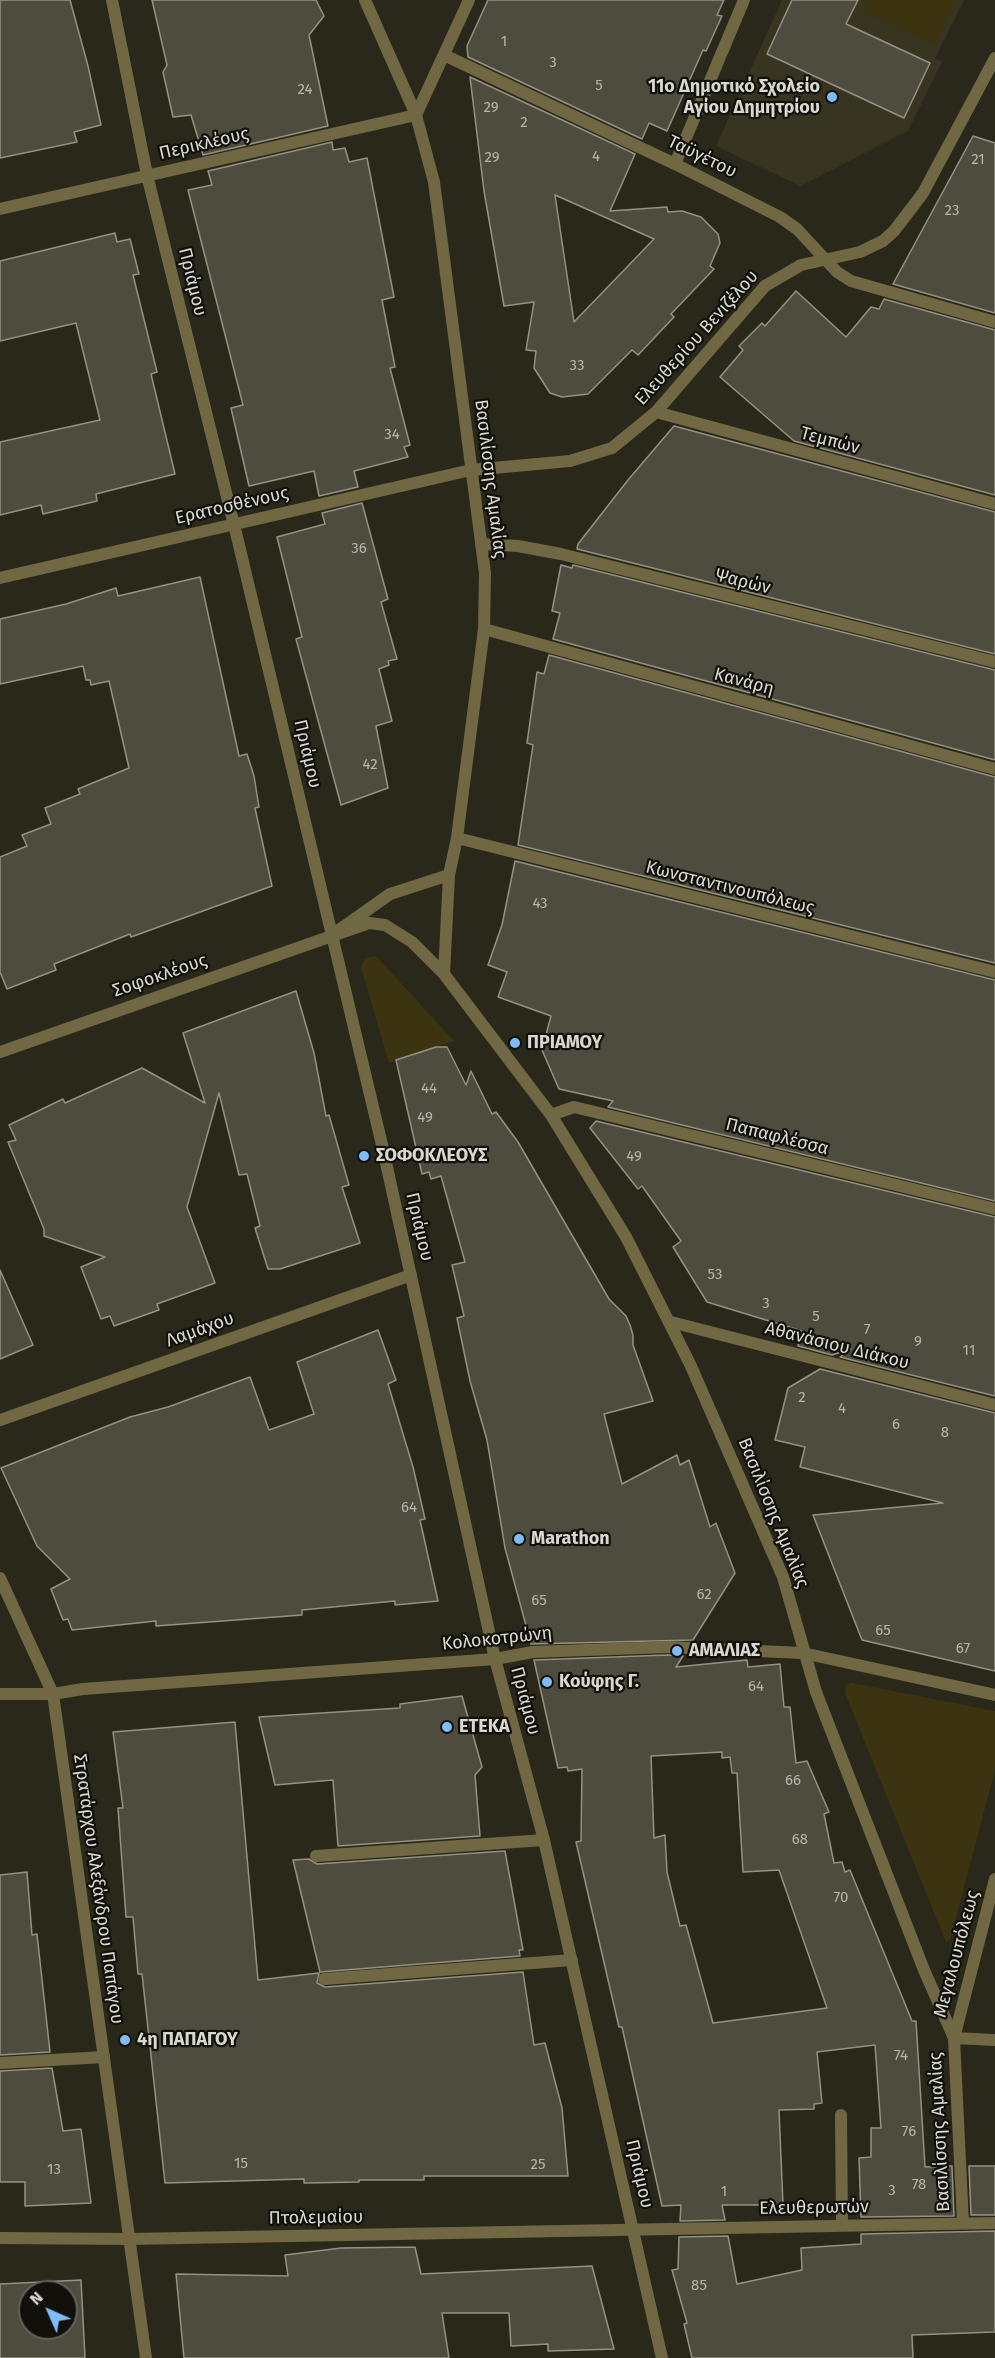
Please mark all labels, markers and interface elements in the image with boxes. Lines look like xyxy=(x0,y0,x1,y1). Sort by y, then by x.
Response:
house number: 1 xyxy=(501,33,507,51)
house number: 3 xyxy=(549,54,557,72)
place label: 11ο Δημοτικό Σχολείο Αγίου Δημητρίου xyxy=(648,76,820,118)
house number: 5 xyxy=(595,77,603,95)
house number: 24 xyxy=(298,81,312,99)
marker: 11ο Δημοτικό Σχολείο Αγίου Δημητρίου xyxy=(825,90,839,104)
house number: 29 xyxy=(483,99,499,117)
house number: 2 xyxy=(520,114,528,132)
street label: Περικλέους xyxy=(157,123,251,165)
street label: Ταϋγέτου xyxy=(664,131,740,183)
house number: 4 xyxy=(592,148,600,166)
house number: 29 xyxy=(484,149,500,167)
house number: 21 xyxy=(971,151,985,169)
house number: 23 xyxy=(945,202,959,220)
street label: Πριάμου xyxy=(173,246,211,318)
street label: Ελευθερίου Βενιζέλου xyxy=(631,266,763,410)
house number: 33 xyxy=(570,357,584,375)
street label: Βασιλίσσης Αμαλίας xyxy=(470,398,510,560)
street label: Τεμπών xyxy=(798,423,862,459)
house number: 34 xyxy=(384,426,400,444)
street label: Ερατοσθένους xyxy=(173,482,291,530)
house number: 36 xyxy=(351,540,367,558)
street label: Ψαρών xyxy=(713,565,773,599)
street label: Κανάρη xyxy=(712,664,776,700)
street label: Πριάμου xyxy=(289,718,325,790)
house number: 42 xyxy=(362,756,378,774)
street label: Κωνσταντινουπόλεως xyxy=(643,857,817,919)
house number: 43 xyxy=(532,895,548,913)
street label: Σοφοκλέους xyxy=(110,950,210,1002)
place label: ΠΡΙΑΜΟΥ xyxy=(527,1032,602,1054)
marker: ΠΡΙΑΜΟΥ xyxy=(508,1036,522,1050)
house number: 44 xyxy=(421,1080,437,1098)
house number: 49 xyxy=(417,1109,433,1127)
street label: Παπαφλέσσα xyxy=(723,1114,831,1160)
place label: ΣΟΦΟΚΛΕΟΥΣ xyxy=(376,1145,487,1167)
house number: 49 xyxy=(626,1148,642,1166)
marker: ΣΟΦΟΚΛΕΟΥΣ xyxy=(357,1149,371,1163)
street label: Πριάμου xyxy=(401,1191,437,1263)
house number: 53 xyxy=(708,1266,722,1284)
house number: 3 xyxy=(762,1295,770,1313)
street label: Λαμάχου xyxy=(163,1308,237,1352)
house number: 5 xyxy=(812,1308,820,1326)
street label: Αθανάσιου Διάκου xyxy=(763,1318,911,1374)
house number: 7 xyxy=(864,1321,870,1339)
house number: 9 xyxy=(914,1333,922,1351)
house number: 11 xyxy=(963,1342,975,1360)
house number: 2 xyxy=(798,1389,806,1407)
house number: 4 xyxy=(838,1400,846,1418)
house number: 6 xyxy=(892,1416,900,1434)
house number: 8 xyxy=(941,1424,949,1442)
street label: Βασιλίσσης Αμαλίας xyxy=(733,1435,813,1591)
house number: 64 xyxy=(401,1499,417,1517)
place label: Marathon xyxy=(531,1528,610,1550)
marker: Marathon xyxy=(512,1532,526,1546)
house number: 62 xyxy=(696,1586,712,1604)
house number: 65 xyxy=(531,1592,547,1610)
street label: Κολοκοτρώνη xyxy=(441,1622,553,1656)
house number: 65 xyxy=(875,1622,891,1640)
place label: ΑΜΑΛΙΑΣ xyxy=(689,1640,760,1662)
house number: 67 xyxy=(956,1640,970,1658)
marker: ΑΜΑΛΙΑΣ xyxy=(670,1644,684,1658)
street label: Πριάμου xyxy=(506,1664,544,1738)
place label: Κούφης Γ. xyxy=(559,1671,639,1693)
marker: Κούφης Γ. xyxy=(540,1675,554,1689)
house number: 64 xyxy=(748,1678,764,1696)
place label: ΕΤΕΚΑ xyxy=(459,1716,510,1738)
marker: ΕΤΕΚΑ xyxy=(440,1720,454,1734)
street label: Στρατάρχου Αλεξάνδρου Παπάγου xyxy=(68,1753,128,2025)
house number: 66 xyxy=(785,1772,801,1790)
house number: 68 xyxy=(792,1831,808,1849)
street label: Μεγαλουπόλεως xyxy=(930,1888,984,2020)
house number: 70 xyxy=(834,1889,848,1907)
place label: 4η ΠΑΠΑΓΟΥ xyxy=(137,2029,238,2051)
marker: 4η ΠΑΠΑΓΟΥ xyxy=(118,2033,132,2047)
house number: 74 xyxy=(894,2047,908,2065)
street label: Βασιλίσσης Αμαλίας xyxy=(925,2051,955,2213)
house number: 76 xyxy=(902,2123,916,2141)
street label: Πριάμου xyxy=(621,2138,657,2210)
house number: 15 xyxy=(234,2155,248,2173)
house number: 25 xyxy=(531,2156,545,2174)
house number: 13 xyxy=(47,2161,61,2179)
house number: 78 xyxy=(912,2176,926,2194)
house number: 3 xyxy=(888,2182,896,2200)
house number: 1 xyxy=(721,2183,727,2201)
street label: Ελευθερωτών xyxy=(759,2196,869,2220)
street label: Πτολεμαίου xyxy=(269,2206,363,2230)
house number: 85 xyxy=(691,2277,707,2295)
north arrow xyxy=(18,2280,78,2340)
text: N xyxy=(26,2288,47,2309)

